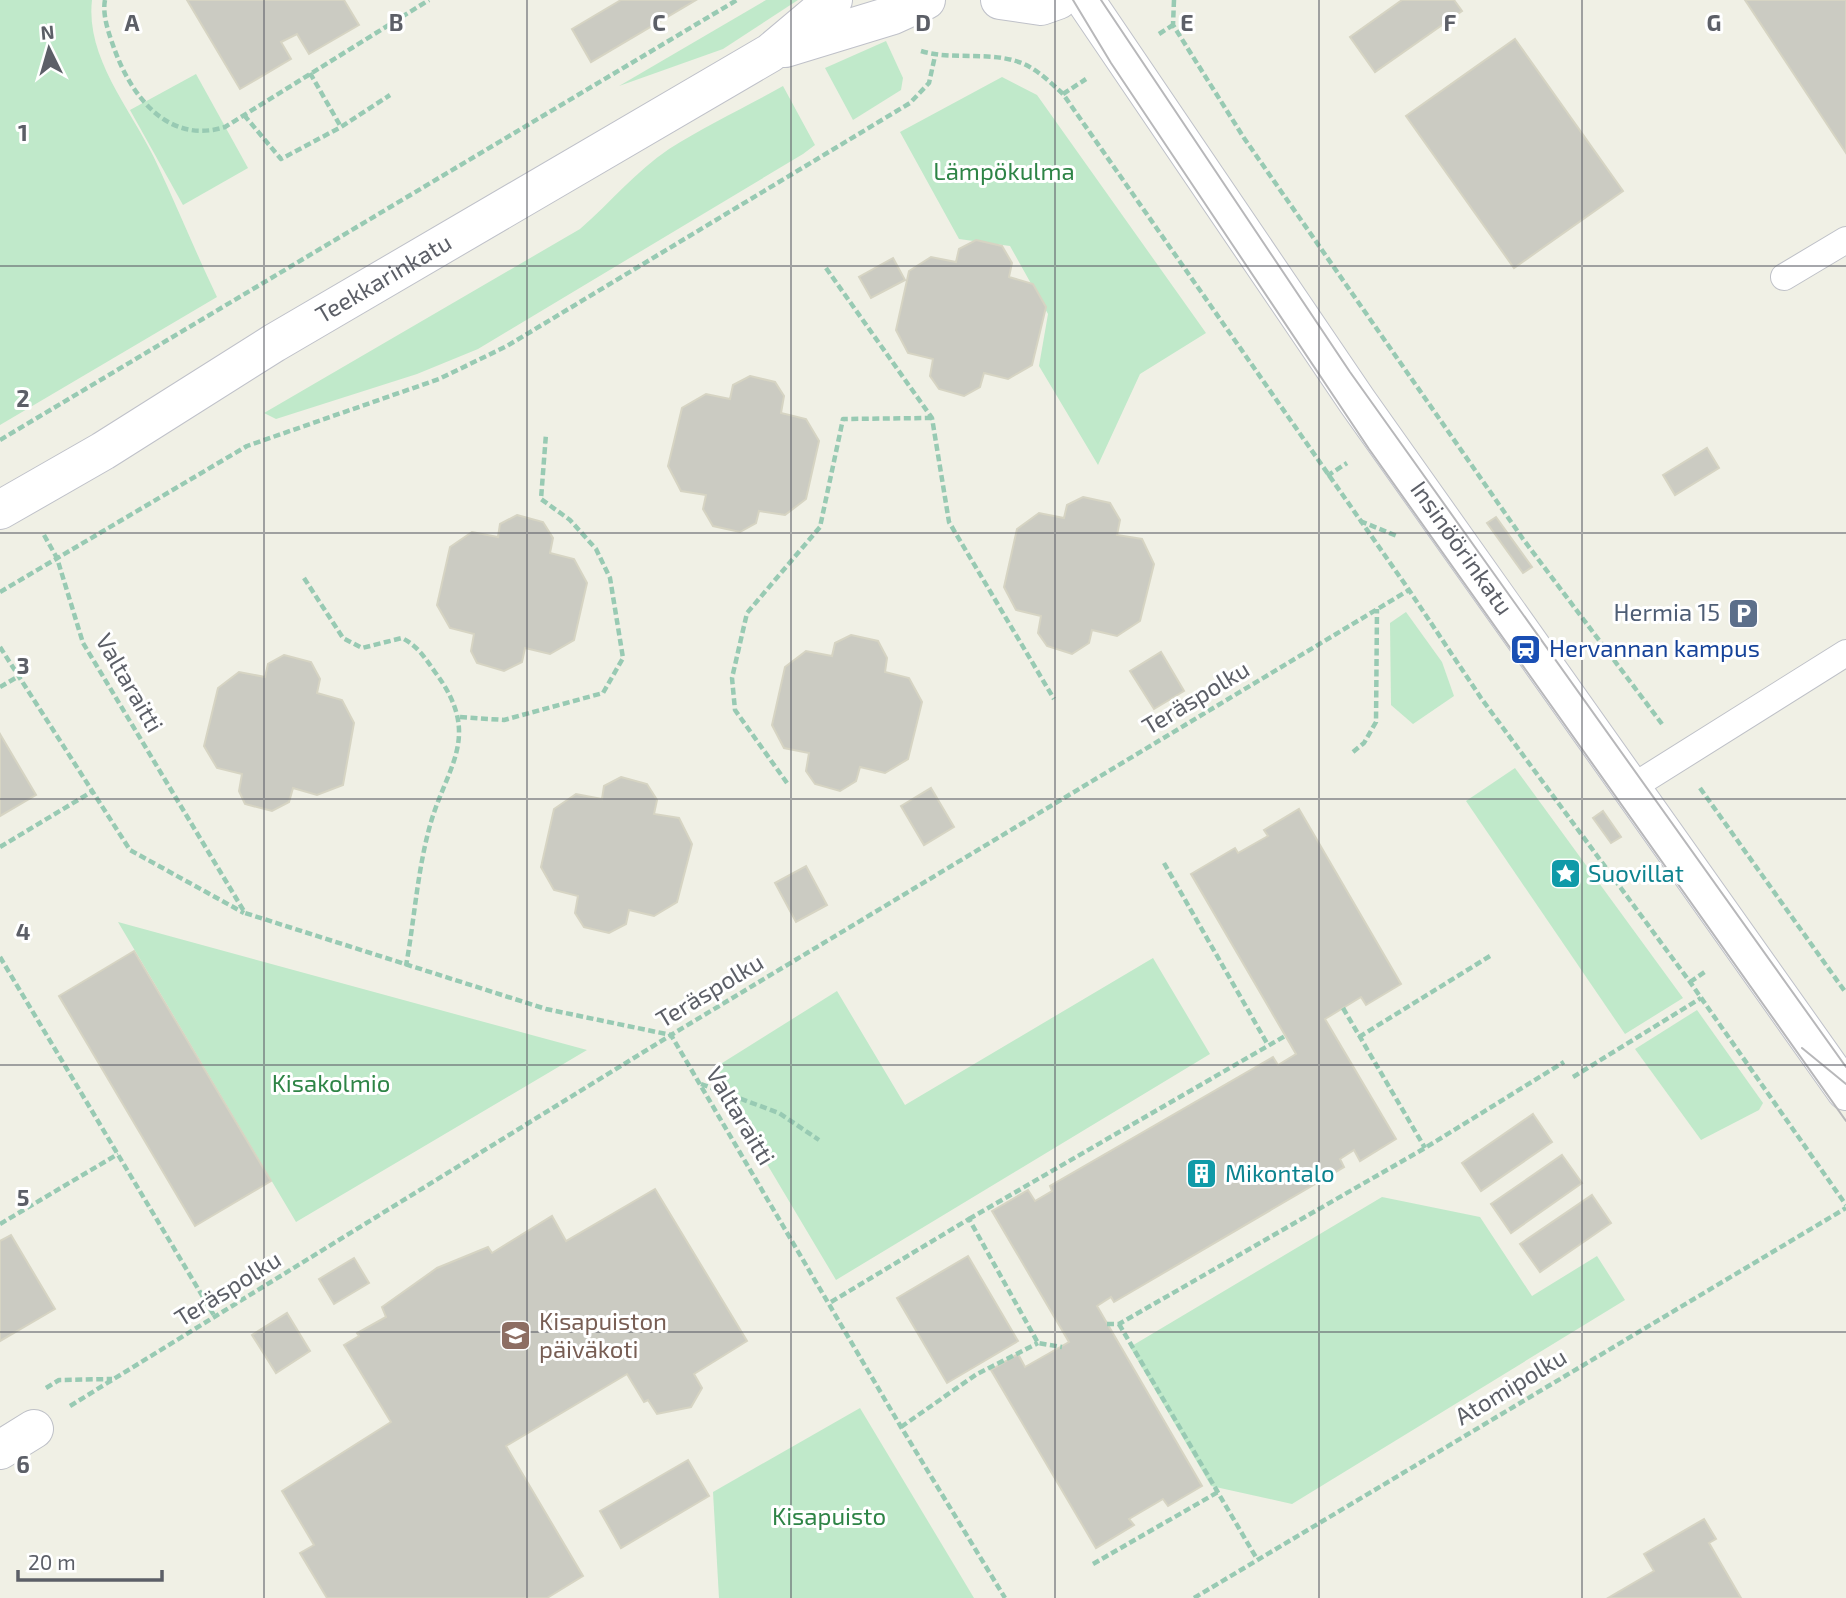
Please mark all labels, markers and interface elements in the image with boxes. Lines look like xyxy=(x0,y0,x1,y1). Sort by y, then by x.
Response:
text: A xyxy=(124,8,140,36)
text: B xyxy=(389,8,403,36)
text: C xyxy=(652,8,666,36)
text: D xyxy=(915,8,931,36)
text: E xyxy=(1180,8,1194,36)
text: F xyxy=(1444,8,1457,36)
text: G xyxy=(1707,8,1721,36)
north arrow xyxy=(14,14,84,84)
text: N xyxy=(40,20,55,44)
text: 1 xyxy=(18,118,28,146)
park label: Lämpökulma xyxy=(933,156,1075,185)
street label: Teekkarinkatu xyxy=(310,227,456,329)
text: 2 xyxy=(16,384,30,412)
street label: Insinöörinkatu xyxy=(1405,475,1520,620)
parking icon: Hermia 15 xyxy=(1726,596,1760,630)
place label: Hermia 15 xyxy=(1614,597,1720,626)
street label: Valtaraitti xyxy=(90,628,170,737)
station icon: Hervannan kampus xyxy=(1509,632,1543,666)
place label: Hervannan kampus xyxy=(1549,633,1760,662)
text: 3 xyxy=(16,651,30,679)
street label: Teräspolku xyxy=(1136,653,1254,740)
place icon: Suovillat xyxy=(1548,857,1582,891)
place label: Suovillat xyxy=(1588,858,1684,887)
text: 4 xyxy=(16,917,30,945)
street label: Teräspolku xyxy=(650,946,768,1033)
street label: Valtaraitti xyxy=(701,1061,782,1170)
park label: Kisakolmio xyxy=(272,1068,390,1097)
building icon: Mikontalo xyxy=(1185,1157,1219,1191)
place label: Mikontalo xyxy=(1225,1158,1335,1187)
text: 5 xyxy=(17,1183,29,1211)
street label: Teräspolku xyxy=(169,1244,286,1332)
place label: Kisapuiston päiväkoti xyxy=(539,1306,667,1363)
school or university icon: Kisapuiston päiväkoti xyxy=(499,1319,533,1353)
street label: Atomipolku xyxy=(1449,1341,1571,1430)
text: 6 xyxy=(16,1450,30,1478)
park label: Kisapuisto xyxy=(772,1501,886,1530)
scale bar xyxy=(18,1538,161,1582)
text: 20 m xyxy=(28,1549,76,1574)

